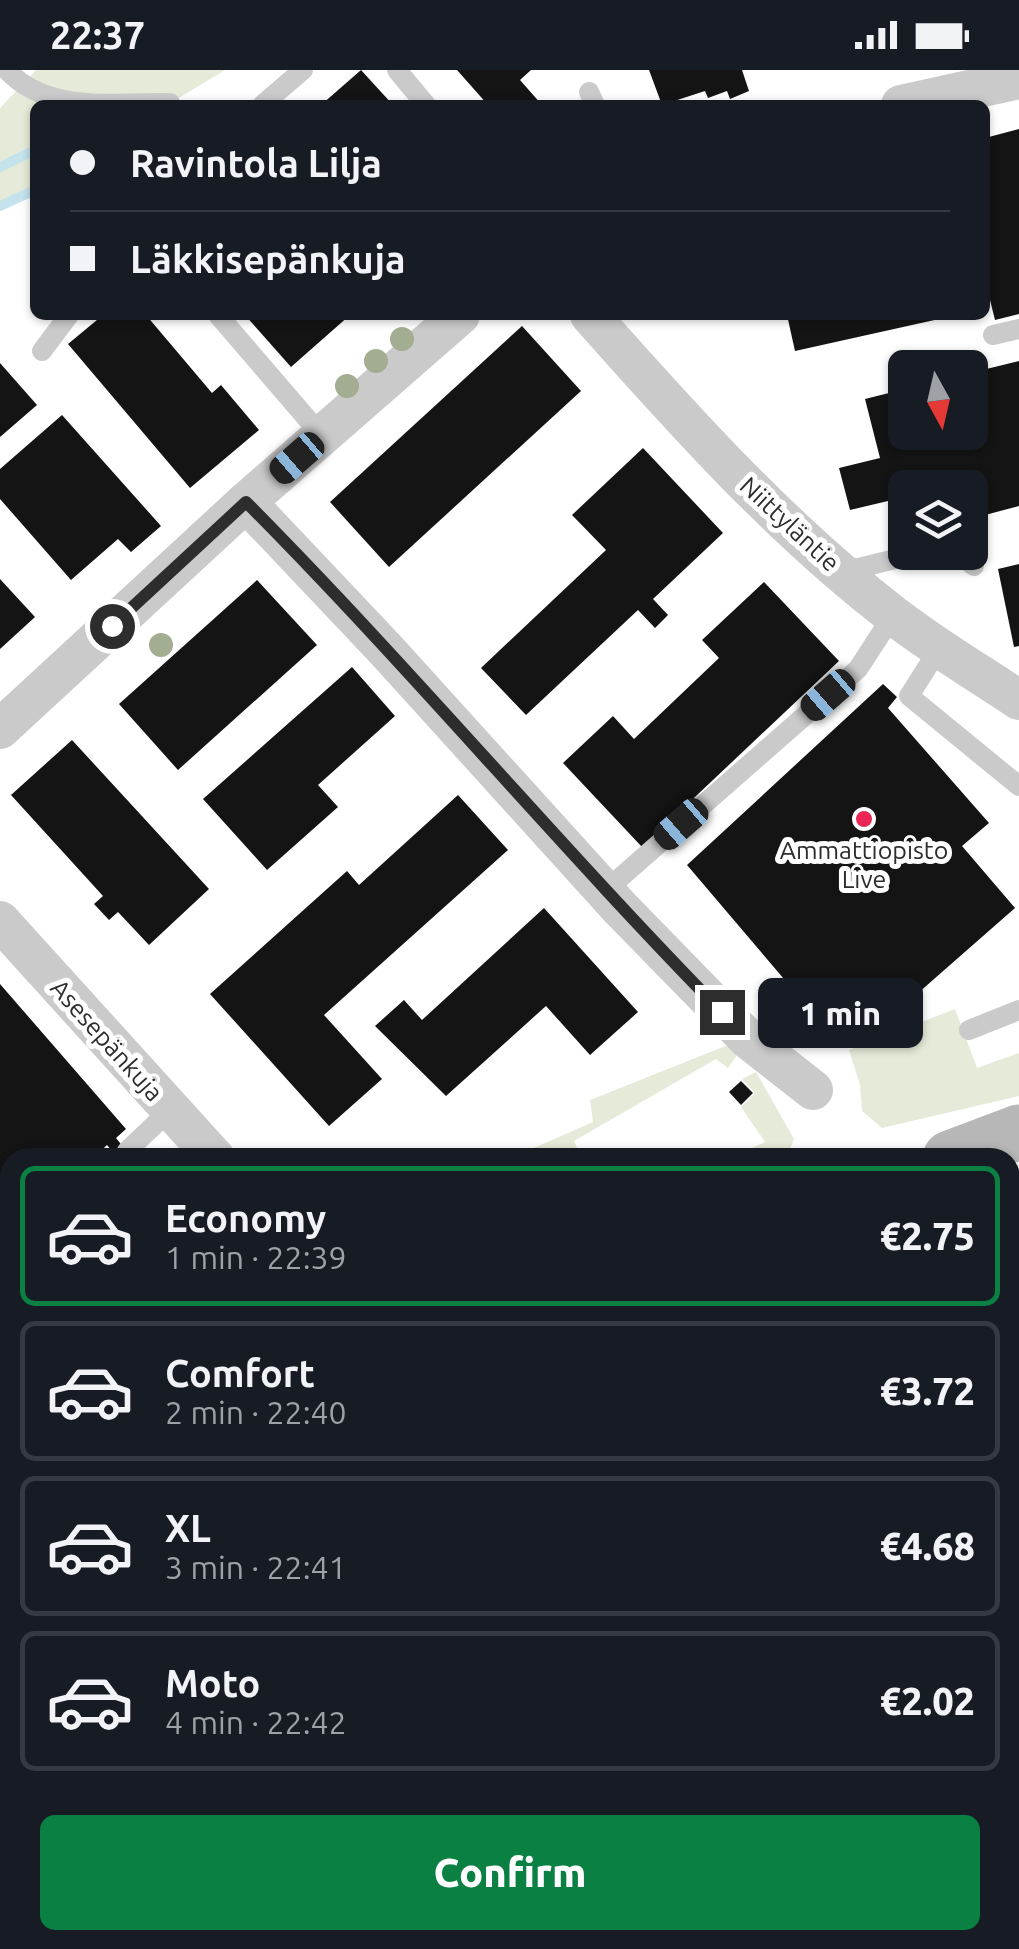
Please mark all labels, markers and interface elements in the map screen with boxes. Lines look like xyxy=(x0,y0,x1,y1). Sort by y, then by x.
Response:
text: 22:37 xyxy=(50,14,145,56)
text: Ravintola Lilja xyxy=(130,142,382,184)
text: Läkkisepänkuja xyxy=(130,238,406,280)
north arrow xyxy=(888,350,988,450)
map controls xyxy=(888,350,988,570)
car xyxy=(265,427,329,489)
button: layers xyxy=(888,470,988,570)
street label: Niittyläntie xyxy=(735,471,845,577)
route start xyxy=(90,604,135,649)
car xyxy=(796,664,860,726)
car xyxy=(649,793,713,855)
marker: Ammattiopisto Live xyxy=(853,808,875,830)
place label: Ammattiopisto Live xyxy=(780,836,948,893)
street label: Asesepänkuja xyxy=(45,974,169,1106)
callout: 1 min xyxy=(757,977,922,1047)
route end xyxy=(700,990,745,1035)
text: 1 min xyxy=(800,995,881,1031)
icon: car xyxy=(45,1191,135,1281)
text: Economy xyxy=(165,1197,326,1239)
text: €2.75 xyxy=(880,1215,975,1257)
text: 1 min · 22:39 xyxy=(165,1239,347,1275)
icon: car xyxy=(45,1346,135,1436)
text: Comfort xyxy=(165,1352,315,1394)
text: €3.72 xyxy=(880,1370,975,1412)
text: 2 min · 22:40 xyxy=(165,1394,347,1430)
icon: car xyxy=(45,1501,135,1591)
text: XL xyxy=(165,1507,211,1549)
text: €4.68 xyxy=(880,1525,975,1567)
text: 3 min · 22:41 xyxy=(165,1549,347,1585)
icon: car xyxy=(45,1656,135,1746)
text: Moto xyxy=(165,1662,260,1704)
text: €2.02 xyxy=(880,1680,975,1722)
text: 4 min · 22:42 xyxy=(165,1704,347,1740)
button: Confirm xyxy=(40,1815,980,1930)

